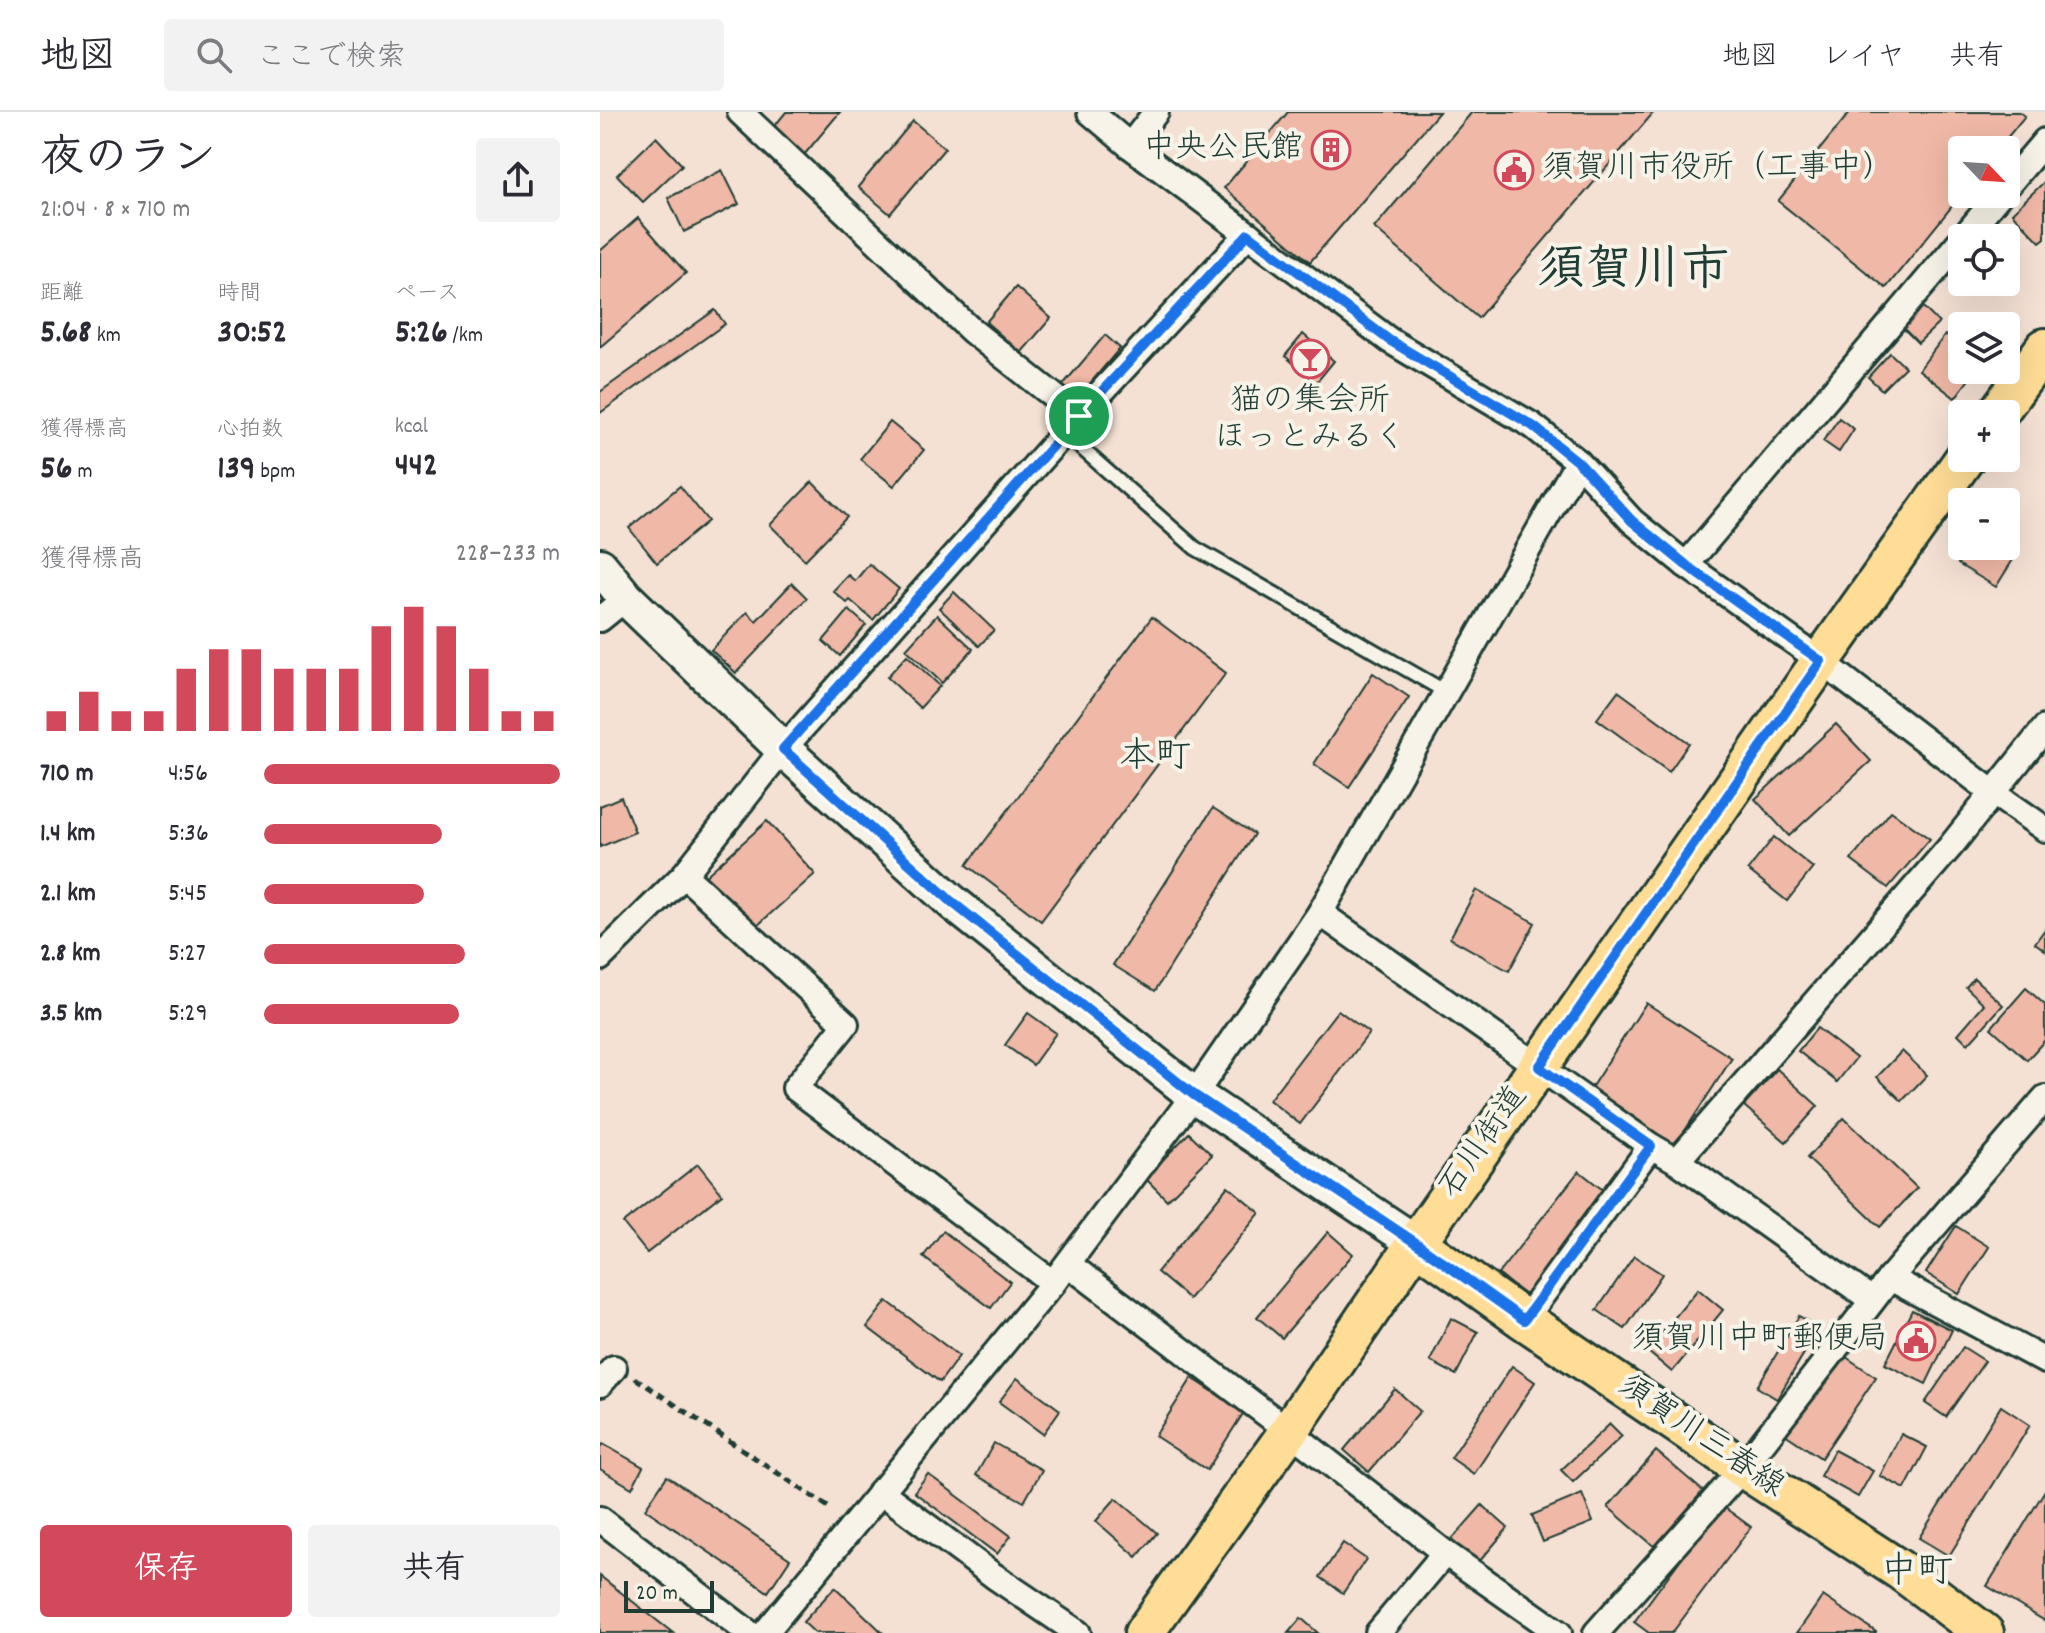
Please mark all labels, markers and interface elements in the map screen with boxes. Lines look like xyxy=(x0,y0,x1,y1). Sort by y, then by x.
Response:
search box xyxy=(164,19,724,91)
text: 地図 xyxy=(40,32,116,87)
icon: search xyxy=(192,33,236,77)
text: ここで検索 xyxy=(256,38,406,81)
text: 地図 xyxy=(1722,39,1778,79)
text: レイヤ xyxy=(1822,39,1905,79)
text: 共有 xyxy=(1949,39,2005,79)
place label: 中央公民館 xyxy=(1143,127,1303,173)
building icon: 中央公民館 xyxy=(1310,129,1352,171)
text: 夜のラン xyxy=(40,130,216,193)
north arrow xyxy=(1948,136,2020,208)
map controls xyxy=(1948,136,2020,560)
button: share xyxy=(476,138,560,222)
place label: 須賀川市役所（工事中） xyxy=(1542,147,1894,193)
public building icon: 須賀川市役所（工事中） xyxy=(1493,149,1535,191)
text: 21:04 · 8 × 710 m xyxy=(40,192,190,229)
button: locate xyxy=(1948,224,2020,296)
district label: 須賀川市 xyxy=(1537,239,1729,308)
text: 距離 xyxy=(40,279,84,310)
text: 時間 xyxy=(217,279,261,310)
text: ペース xyxy=(395,279,459,310)
text: 5.68 xyxy=(40,310,92,359)
text: 30:52 xyxy=(217,310,287,359)
text: 5:26 xyxy=(395,310,448,359)
button: layers xyxy=(1948,312,2020,384)
text: km xyxy=(92,321,121,352)
text: /km xyxy=(448,321,483,352)
bar icon: 猫の集会所 ほっとみるく xyxy=(1289,338,1331,380)
place label: 猫の集会所 ほっとみるく xyxy=(1214,380,1406,463)
pin xyxy=(1045,382,1113,450)
icon: arrive xyxy=(1057,394,1101,438)
button: + xyxy=(1948,400,2020,472)
text: kcal xyxy=(395,412,428,443)
text: 獲得標高 xyxy=(40,415,128,446)
text: 心拍数 xyxy=(217,415,283,446)
text: 442 xyxy=(395,443,438,492)
text: 56 xyxy=(40,446,72,495)
text: 139 xyxy=(217,446,255,495)
text: m xyxy=(72,457,93,488)
text: bpm xyxy=(255,457,295,488)
button: − xyxy=(1948,488,2020,560)
text: 228–233 m xyxy=(456,536,560,573)
text: 獲得標高 xyxy=(40,542,144,579)
district label: 本町 xyxy=(1119,733,1191,785)
text: 710 m xyxy=(40,756,94,793)
text: 4:56 xyxy=(168,756,208,793)
text: 1.4 km xyxy=(40,816,95,853)
text: 5:36 xyxy=(168,816,209,853)
text: 2.1 km xyxy=(40,876,96,913)
text: 5:45 xyxy=(168,876,207,913)
text: 2.8 km xyxy=(40,936,101,973)
text: 5:27 xyxy=(168,936,206,973)
text: 3.5 km xyxy=(40,996,102,1033)
text: 5:29 xyxy=(168,996,208,1033)
street label: 石川街道 xyxy=(1429,1077,1541,1209)
place label: 須賀川中町郵便局 xyxy=(1632,1318,1888,1364)
public building icon: 須賀川中町郵便局 xyxy=(1895,1320,1937,1362)
street label: 須賀川三春線 xyxy=(1608,1365,1792,1511)
button: 保存 xyxy=(40,1525,292,1617)
button: 共有 xyxy=(308,1525,560,1617)
district label: 中町 xyxy=(1881,1548,1953,1600)
scale bar xyxy=(624,1577,714,1613)
text: 20 m xyxy=(636,1579,678,1610)

